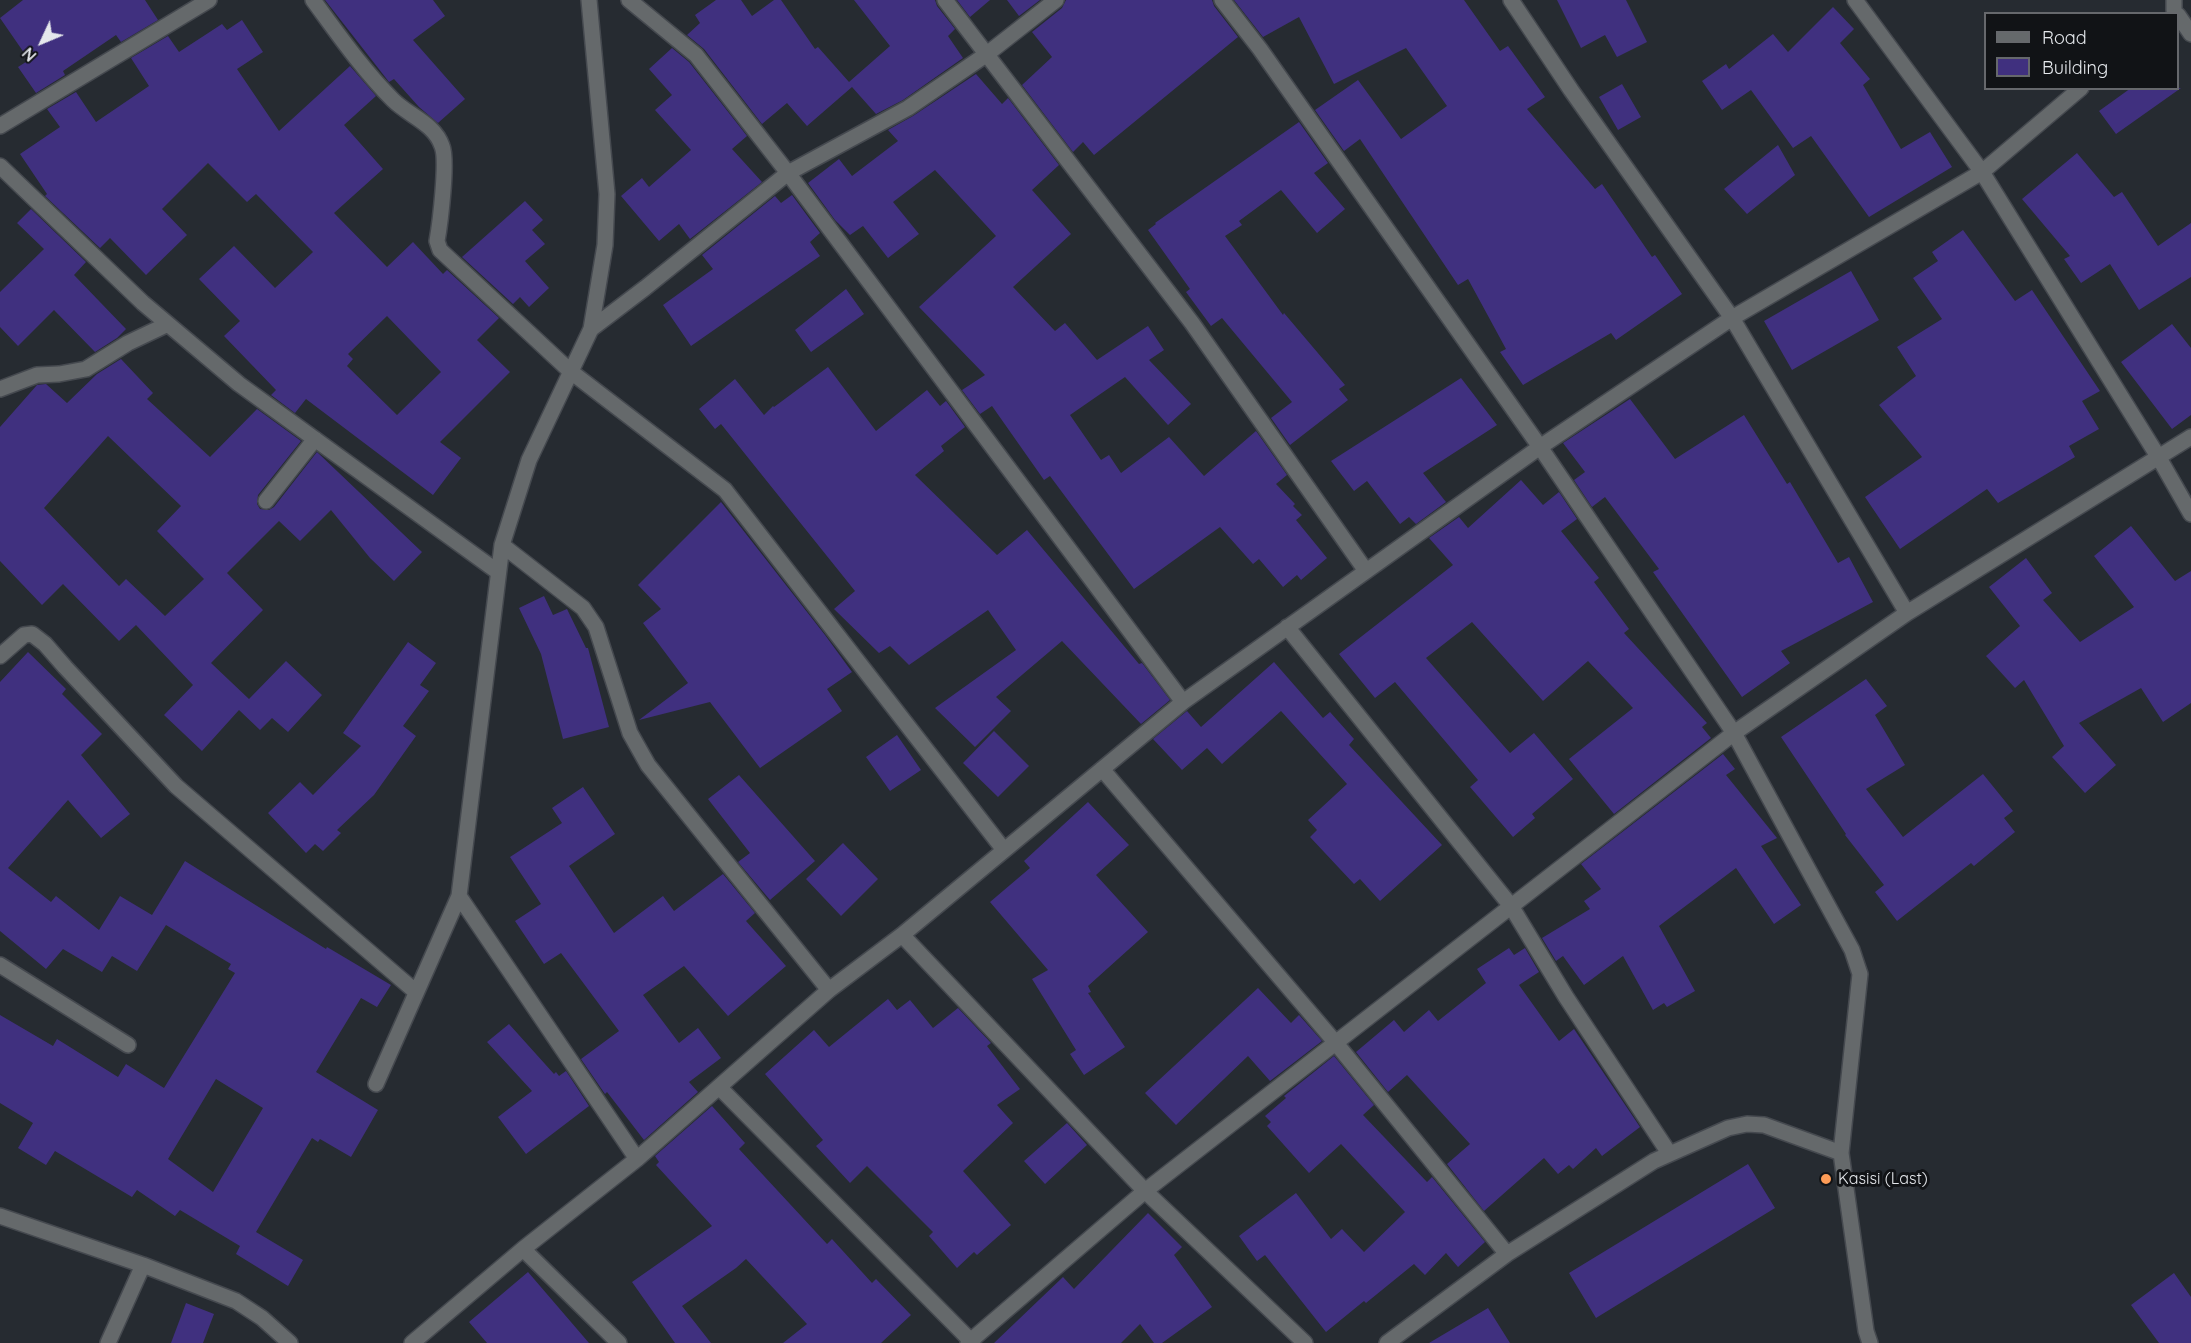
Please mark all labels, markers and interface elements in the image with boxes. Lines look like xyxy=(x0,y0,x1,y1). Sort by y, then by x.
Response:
north arrow xyxy=(12,12,72,72)
legend xyxy=(1984,12,2179,90)
text: Road xyxy=(2042,26,2087,49)
text: N xyxy=(18,43,40,66)
text: Building xyxy=(2042,56,2108,79)
place label: Kasisi (Last) xyxy=(1838,1169,1928,1189)
marker: Kasisi (Last) xyxy=(1819,1172,1833,1186)

